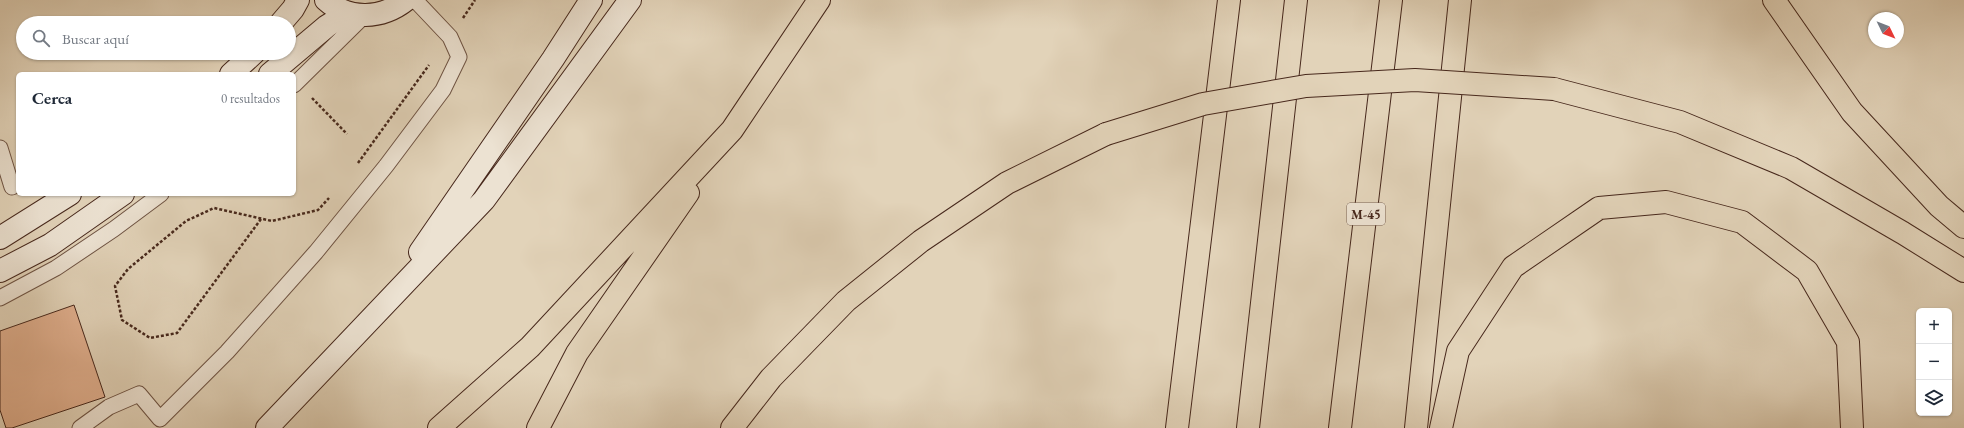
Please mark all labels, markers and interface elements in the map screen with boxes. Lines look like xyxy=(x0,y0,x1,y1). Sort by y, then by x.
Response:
north arrow xyxy=(1868,12,1904,48)
search box xyxy=(16,16,296,60)
icon: search xyxy=(30,27,52,49)
text: Buscar aquí xyxy=(62,29,129,48)
text: Cerca xyxy=(32,87,72,109)
text: 0 resultados xyxy=(221,90,280,107)
road number: M-45 xyxy=(1347,203,1385,225)
map controls xyxy=(1916,308,1952,416)
button: + xyxy=(1916,308,1952,344)
button: − xyxy=(1916,344,1952,380)
button: layers xyxy=(1916,380,1952,416)

